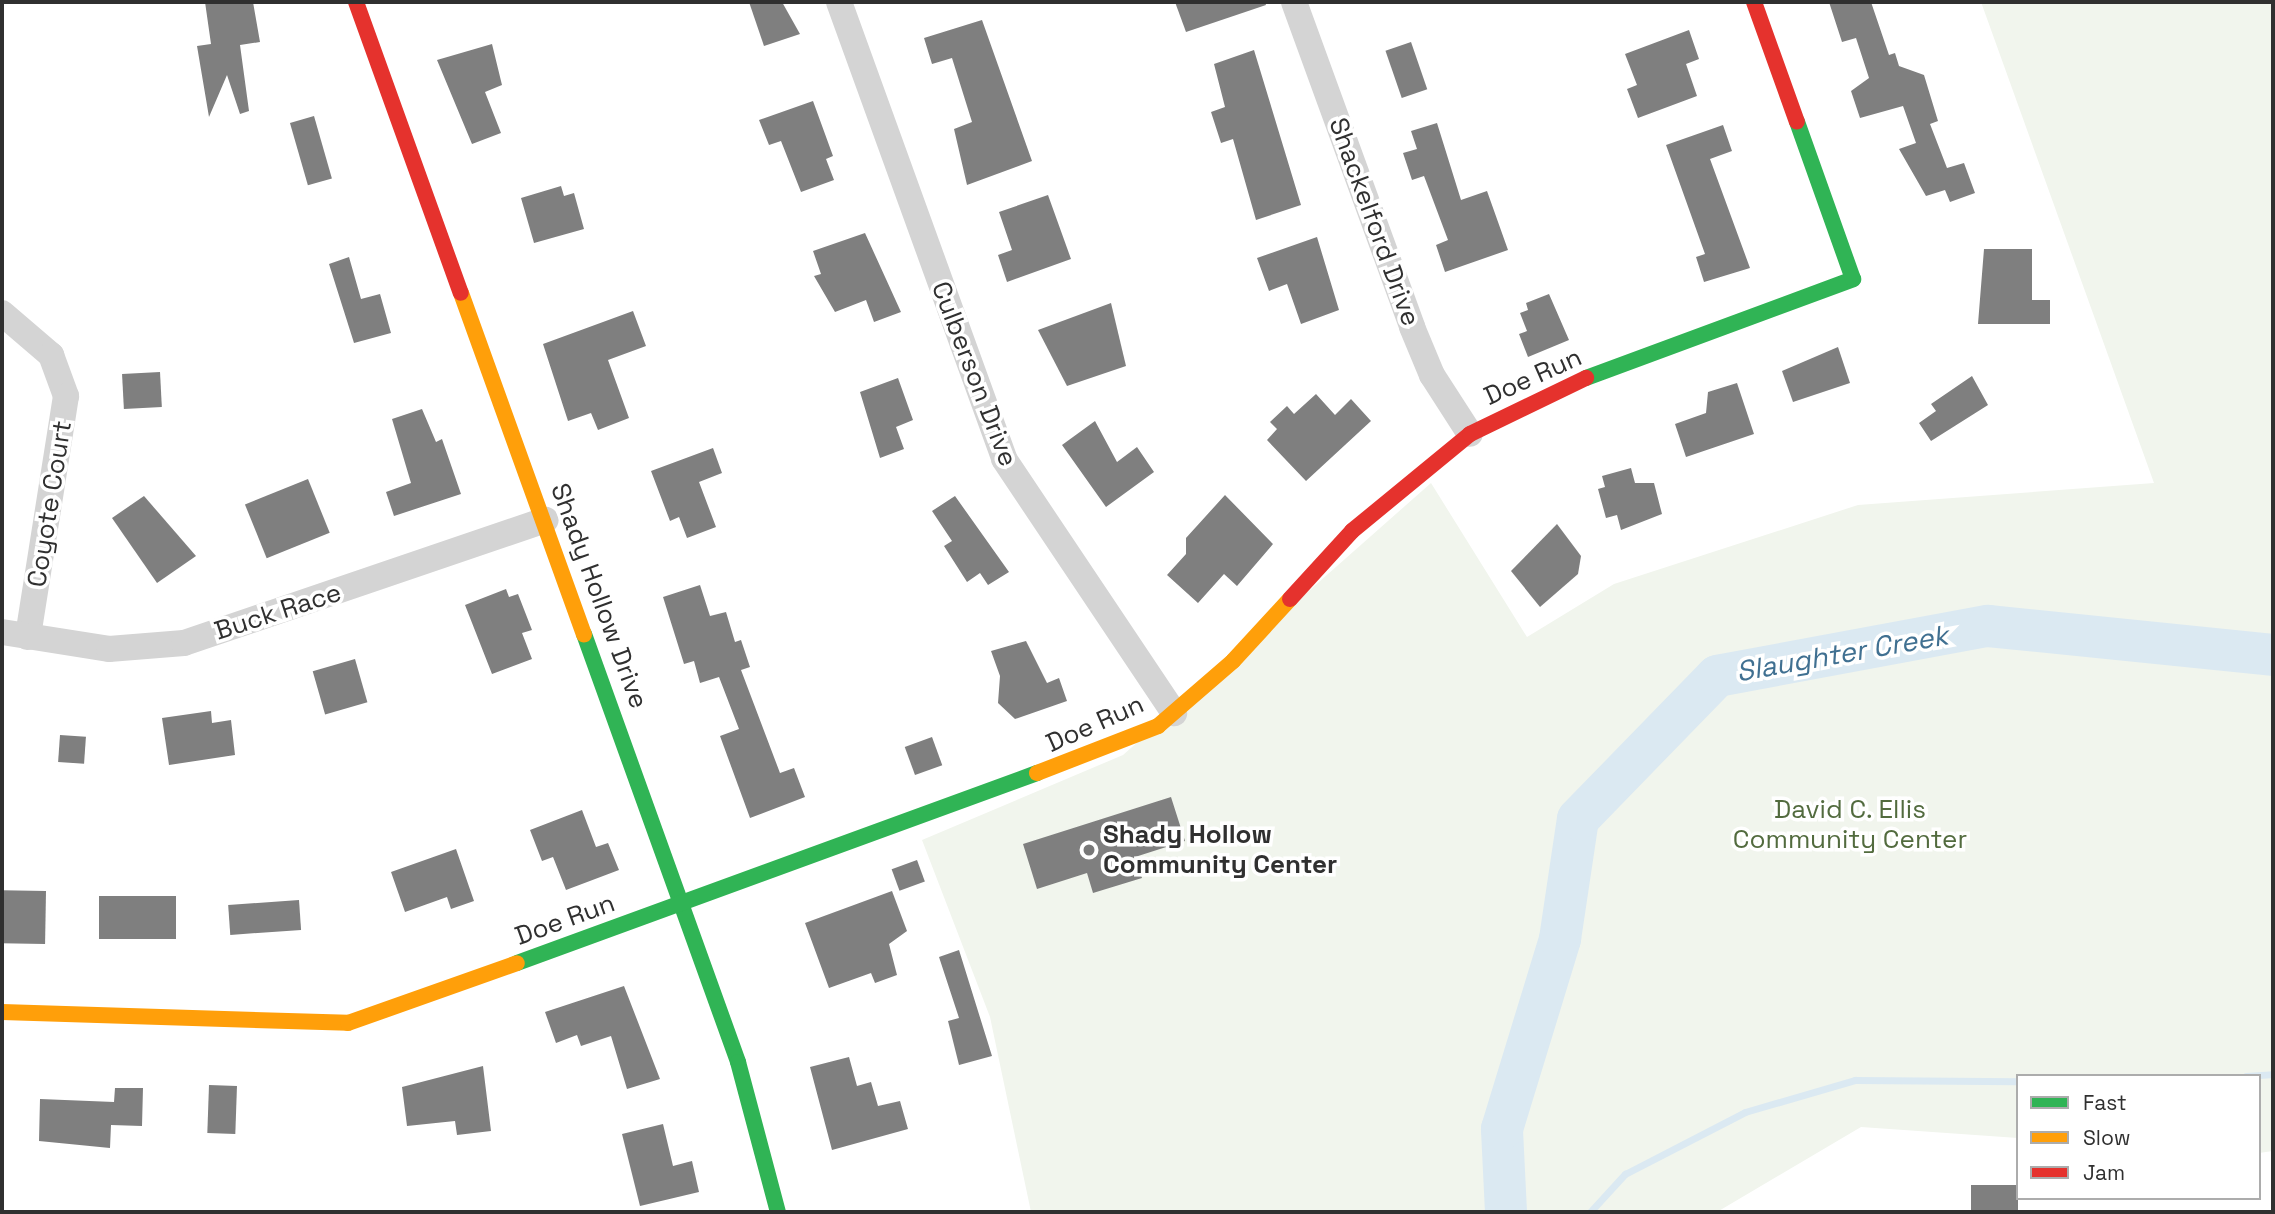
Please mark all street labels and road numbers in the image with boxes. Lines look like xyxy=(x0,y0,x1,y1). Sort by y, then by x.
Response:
street label: Shackelford Drive xyxy=(1322,114,1426,330)
street label: Culberson Drive xyxy=(924,277,1024,471)
street label: Doe Run xyxy=(1479,342,1587,412)
street label: Coyote Court xyxy=(21,418,79,590)
street label: Shady Hollow Drive xyxy=(544,479,654,713)
street label: Buck Race xyxy=(211,577,345,647)
street label: Doe Run xyxy=(1041,689,1149,759)
street label: Doe Run xyxy=(511,888,619,952)

